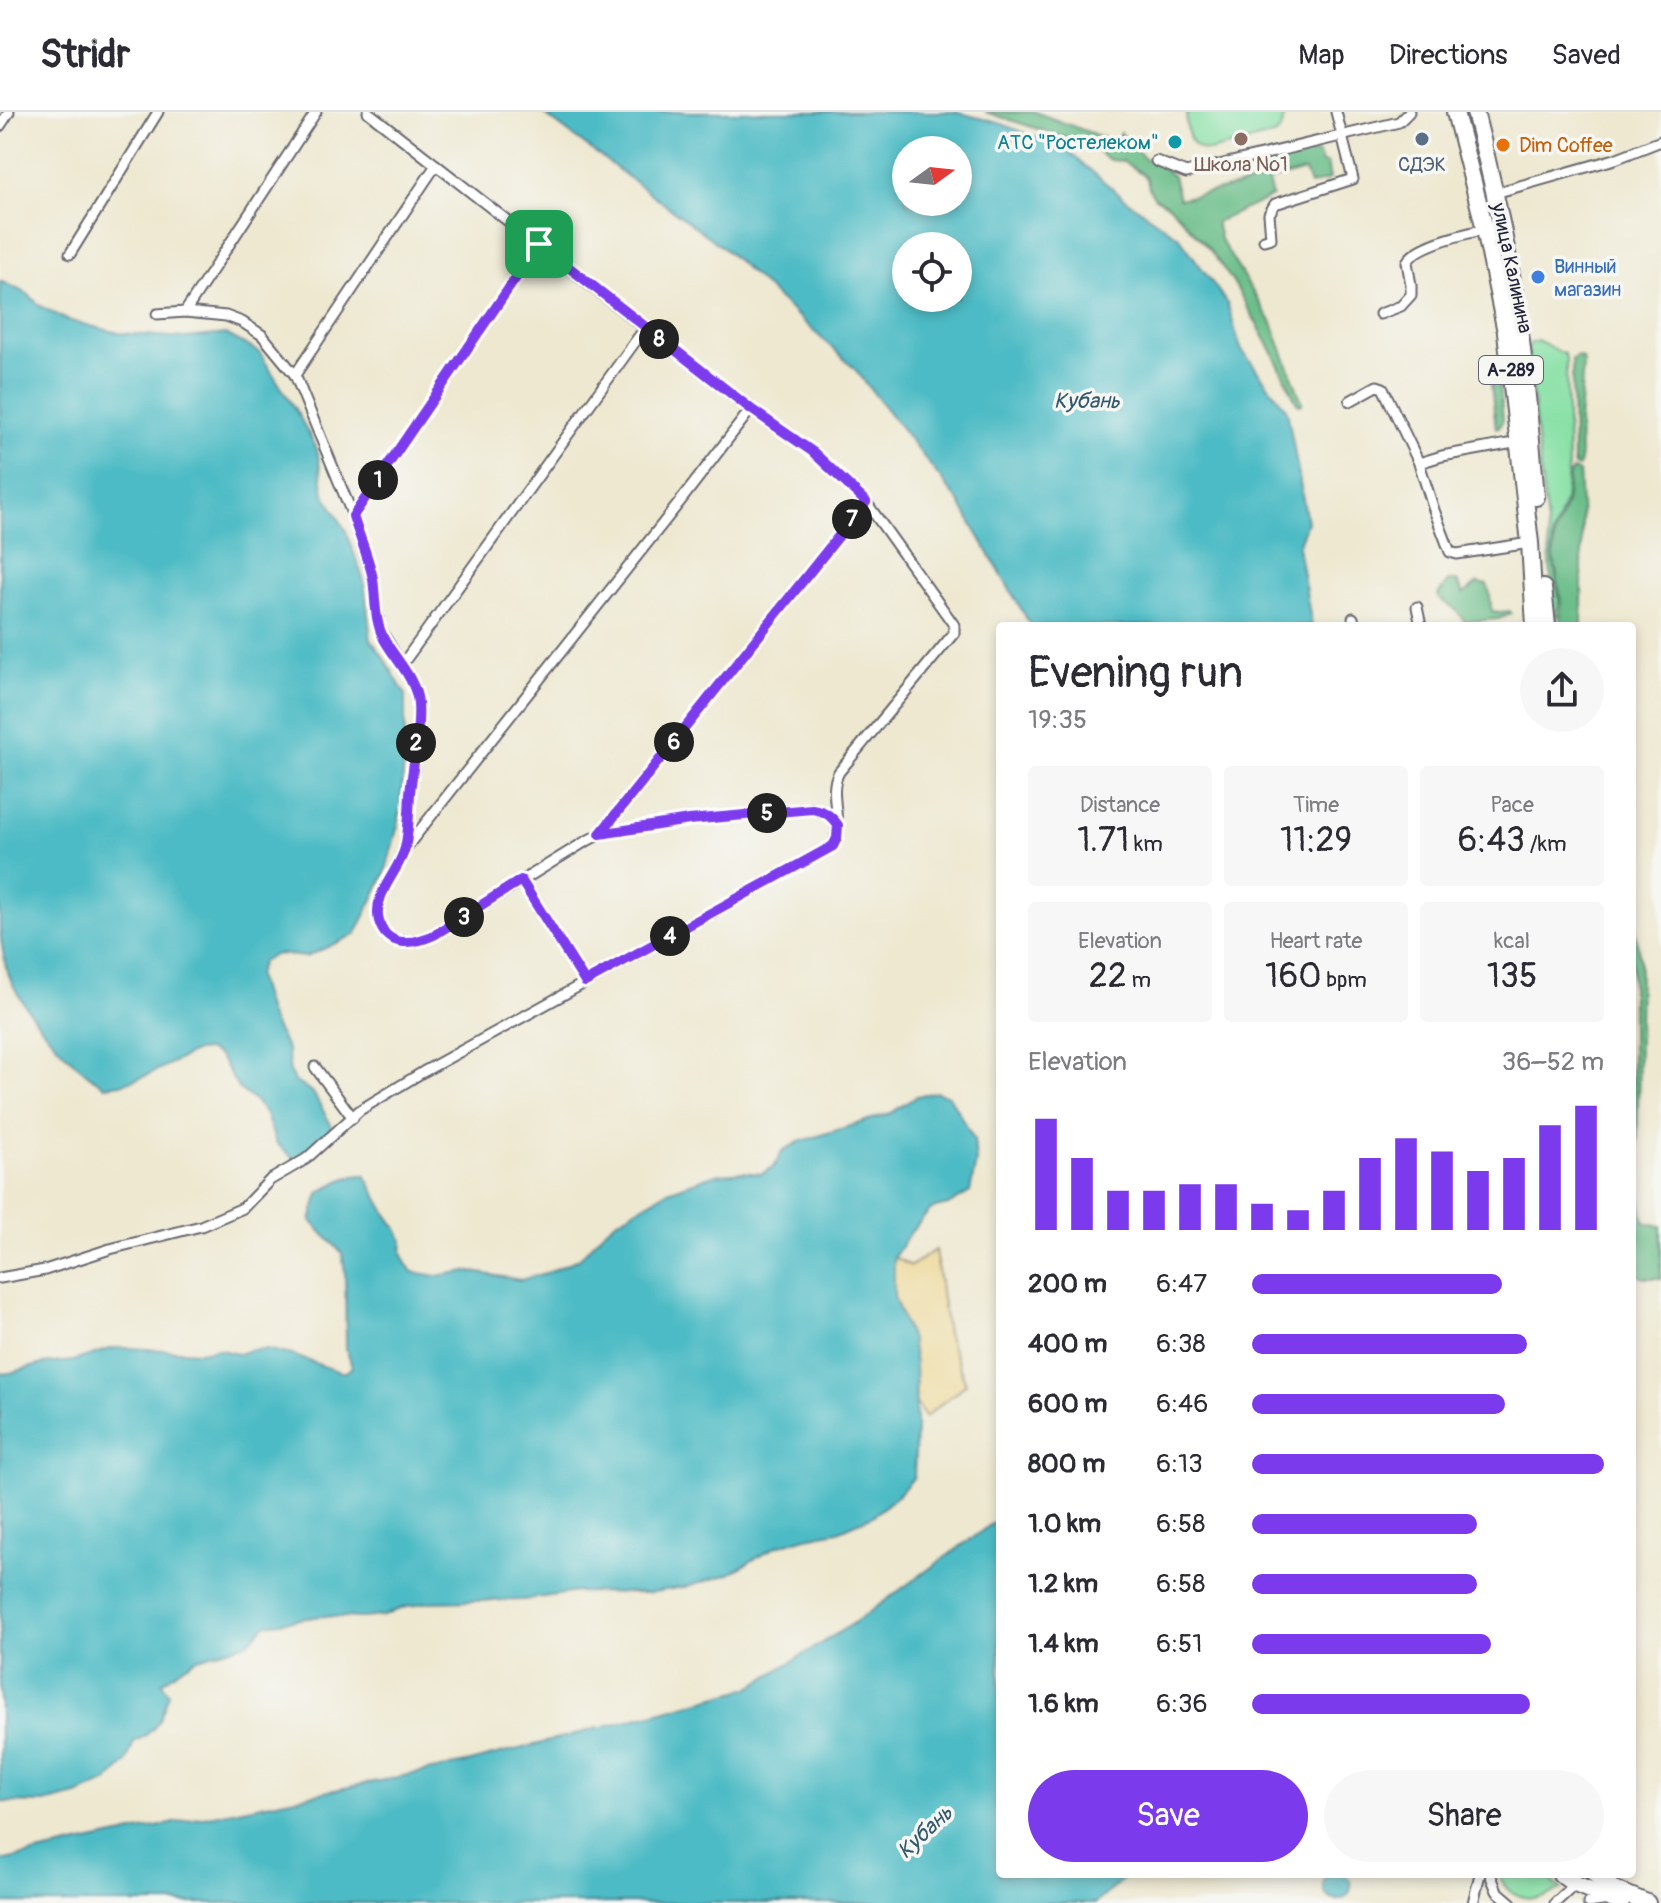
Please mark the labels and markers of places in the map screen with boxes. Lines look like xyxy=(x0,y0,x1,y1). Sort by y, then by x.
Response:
place label: АТС "Ростелеком" xyxy=(997,130,1159,155)
marker: Школа №1 xyxy=(1232,130,1250,148)
marker: СДЭК xyxy=(1413,130,1431,148)
marker: АТС "Ростелеком" xyxy=(1166,133,1184,151)
place label: Dim Coffee xyxy=(1519,133,1613,158)
marker: Dim Coffee xyxy=(1494,136,1512,154)
place label: Школа №1 xyxy=(1194,152,1288,177)
place label: СДЭК xyxy=(1398,152,1446,177)
pin xyxy=(505,210,573,278)
place label: Винный магазин xyxy=(1554,254,1621,302)
marker: Винный магазин xyxy=(1529,268,1547,286)
pin: 8 xyxy=(639,319,679,359)
pin: 1 xyxy=(358,460,398,500)
pin: 7 xyxy=(832,499,872,539)
pin: 6 xyxy=(654,722,694,762)
pin: 2 xyxy=(396,723,436,763)
pin: 5 xyxy=(747,793,787,833)
pin: 3 xyxy=(444,897,484,937)
pin: 4 xyxy=(650,916,690,956)

